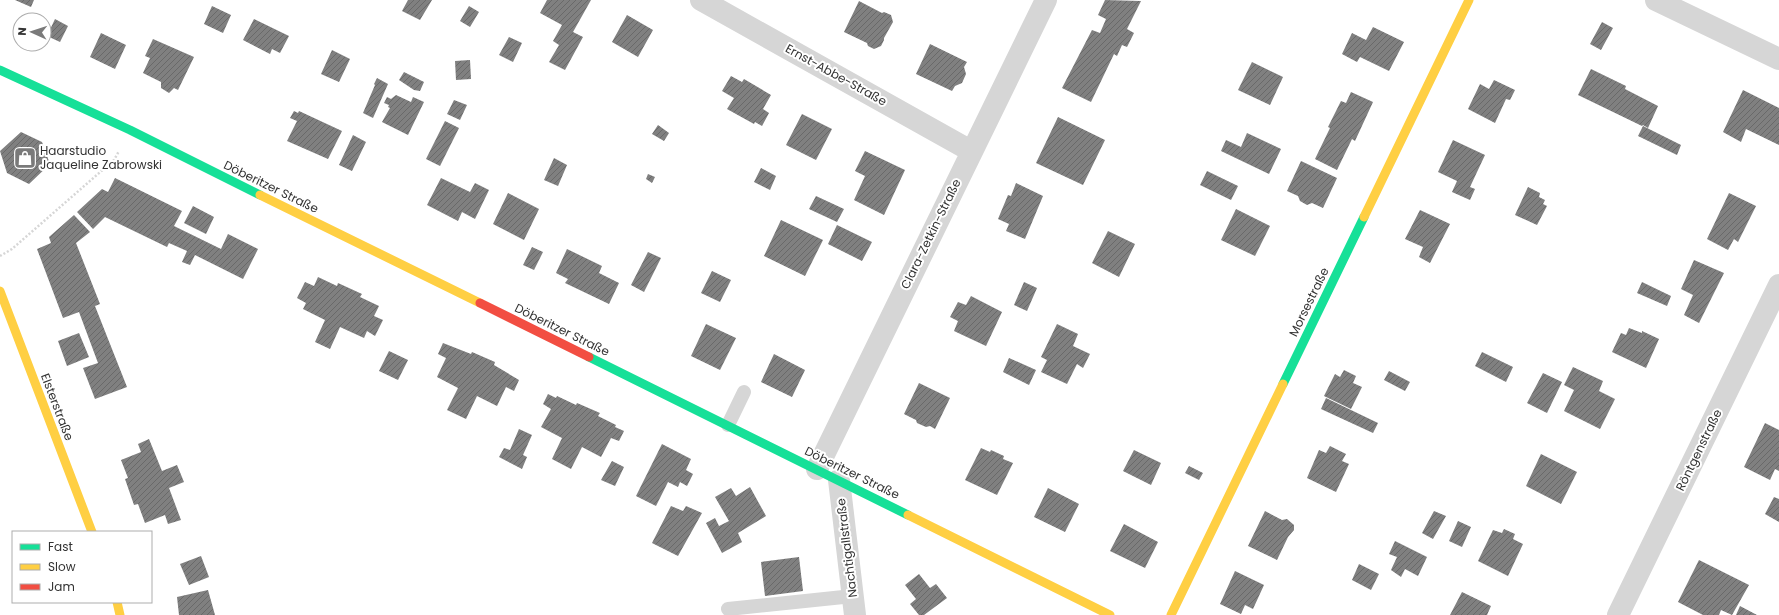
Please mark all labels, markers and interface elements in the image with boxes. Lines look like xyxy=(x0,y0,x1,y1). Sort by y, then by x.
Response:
north arrow xyxy=(12,12,52,52)
text: N xyxy=(14,27,30,36)
street label: Ernst-Abbe-Straße xyxy=(782,40,890,110)
place label: Haarstudio Jaqueline Zabrowski xyxy=(40,142,162,173)
shop icon: Haarstudio Jaqueline Zabrowski xyxy=(12,145,38,171)
street label: Döberitzer Straße xyxy=(221,156,322,217)
street label: Clara-Zetkin-Straße xyxy=(896,176,965,292)
street label: Morsestraße xyxy=(1284,264,1333,339)
street label: Döberitzer Straße xyxy=(512,299,613,360)
street label: Elsterstraße xyxy=(37,371,78,443)
street label: Röntgenstraße xyxy=(1671,406,1726,494)
street label: Döberitzer Straße xyxy=(802,442,903,503)
street label: Nachtigallstraße xyxy=(832,497,861,599)
legend xyxy=(12,531,152,603)
text: Fast xyxy=(48,538,73,555)
text: Slow xyxy=(48,558,76,575)
text: Jam xyxy=(48,578,75,595)

